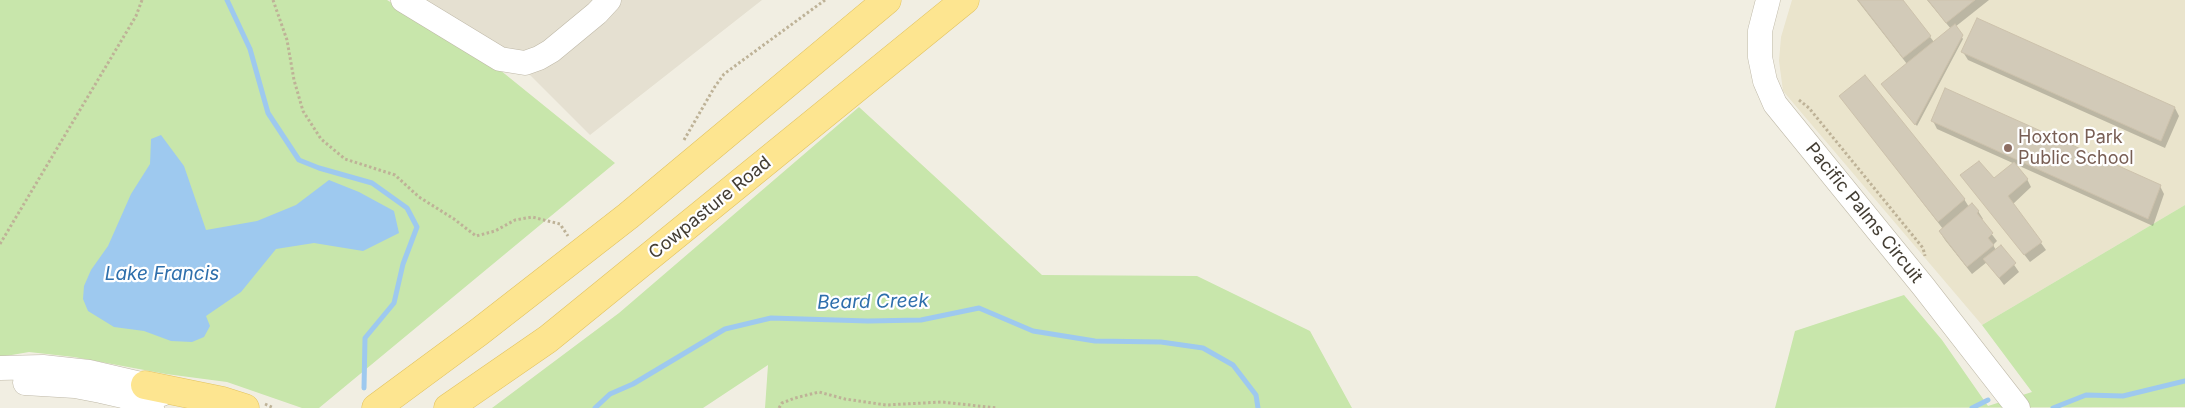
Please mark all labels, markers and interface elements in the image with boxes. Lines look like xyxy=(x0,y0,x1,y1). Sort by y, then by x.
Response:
place label: Hoxton Park Public School xyxy=(2018,127,2134,170)
street label: Pacific Palms Circuit xyxy=(1801,139,1927,287)
marker: Hoxton Park Public School xyxy=(2002,142,2014,154)
street label: Cowpasture Road xyxy=(644,152,776,264)
water label: Lake Francis xyxy=(105,263,219,285)
water label: Beard Creek xyxy=(817,290,929,314)

